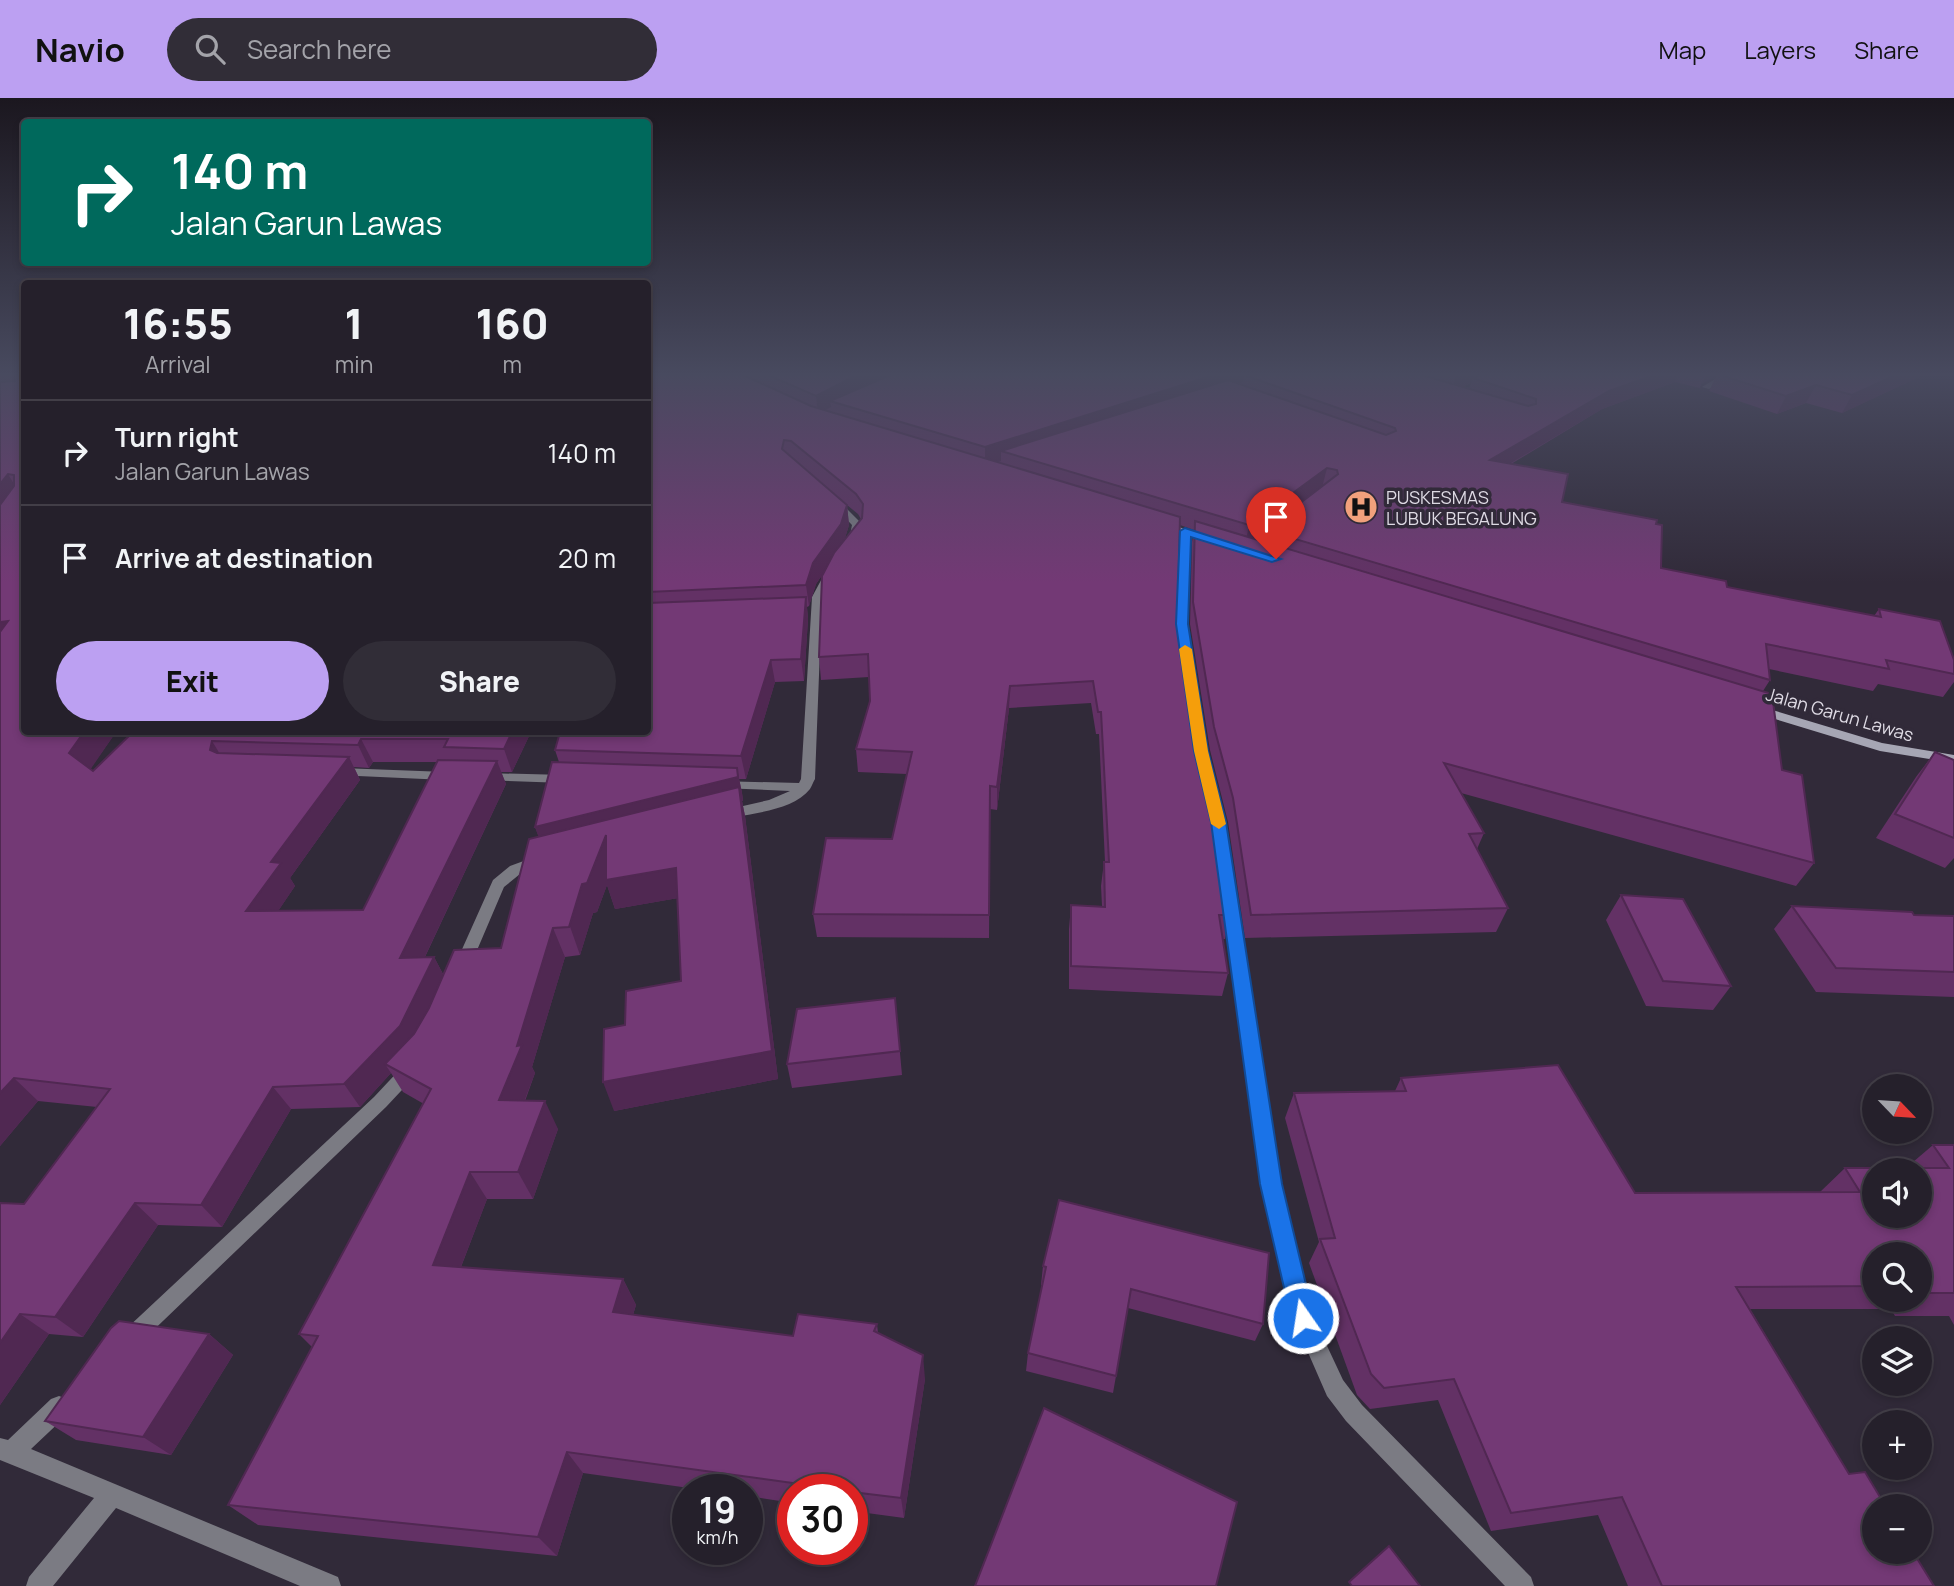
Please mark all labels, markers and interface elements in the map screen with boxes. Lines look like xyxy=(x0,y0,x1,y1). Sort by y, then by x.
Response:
search box xyxy=(167,18,657,81)
text: Navio xyxy=(35,27,125,72)
icon: search xyxy=(191,30,229,68)
text: Search here xyxy=(247,31,391,67)
text: Map xyxy=(1659,33,1706,66)
text: Layers xyxy=(1744,33,1816,66)
text: Share xyxy=(1854,33,1919,66)
text: 140 m xyxy=(171,137,308,204)
icon: right xyxy=(56,147,147,238)
text: Jalan Garun Lawas xyxy=(171,201,442,245)
text: 16:55 xyxy=(123,294,233,352)
text: 1 xyxy=(345,294,364,352)
text: 160 xyxy=(475,294,549,352)
text: Arrival xyxy=(145,348,211,380)
text: min xyxy=(335,348,373,380)
text: m xyxy=(502,348,522,380)
text: Turn right xyxy=(115,419,239,455)
icon: right xyxy=(56,434,94,472)
text: 140 m xyxy=(547,435,616,471)
text: Jalan Garun Lawas xyxy=(115,455,310,487)
place label: PUSKESMAS LUBUK BEGALUNG xyxy=(1386,485,1537,530)
pin xyxy=(1246,487,1306,559)
hospital icon: PUSKESMAS LUBUK BEGALUNG xyxy=(1342,488,1380,526)
icon: arrive xyxy=(1257,498,1295,536)
icon: arrive xyxy=(56,539,94,577)
text: Arrive at destination xyxy=(115,540,373,576)
text: 20 m xyxy=(558,540,616,576)
button: Exit xyxy=(56,641,329,721)
button: Share xyxy=(343,641,616,721)
street label: Jalan Garun Lawas xyxy=(1763,681,1917,747)
north arrow xyxy=(1862,1074,1932,1144)
map controls xyxy=(1862,1074,1932,1564)
button: sound xyxy=(1862,1158,1932,1228)
button: search xyxy=(1862,1242,1932,1312)
position arrow xyxy=(1266,1281,1340,1355)
button: layers xyxy=(1862,1326,1932,1396)
button: + xyxy=(1862,1410,1932,1480)
speed limit sign: 30 xyxy=(777,1474,868,1565)
text: 19 xyxy=(699,1486,736,1534)
button: − xyxy=(1862,1494,1932,1564)
text: km/h xyxy=(697,1525,738,1549)

